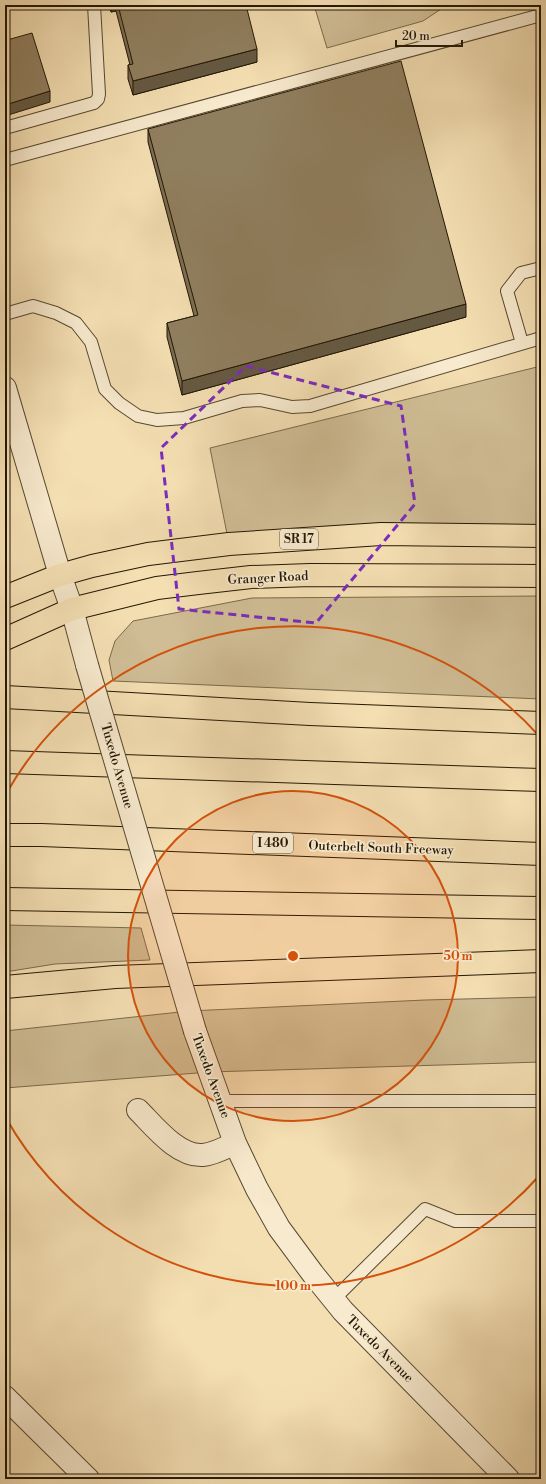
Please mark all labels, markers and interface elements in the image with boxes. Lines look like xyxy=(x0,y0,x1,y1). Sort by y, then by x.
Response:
scale bar xyxy=(396,22,462,48)
text: 20 m xyxy=(402,29,430,44)
road number: SR 17 xyxy=(280,529,318,549)
street label: Granger Road xyxy=(227,568,310,588)
street label: Tuxedo Avenue xyxy=(97,721,137,811)
road number: I 480 xyxy=(253,833,293,853)
street label: Outerbelt South Freeway xyxy=(308,837,455,859)
centre of rings xyxy=(286,949,300,963)
text: 50 m xyxy=(443,949,473,964)
street label: Tuxedo Avenue xyxy=(188,1032,234,1121)
text: 100 m xyxy=(275,1279,311,1294)
street label: Tuxedo Avenue xyxy=(343,1312,417,1386)

